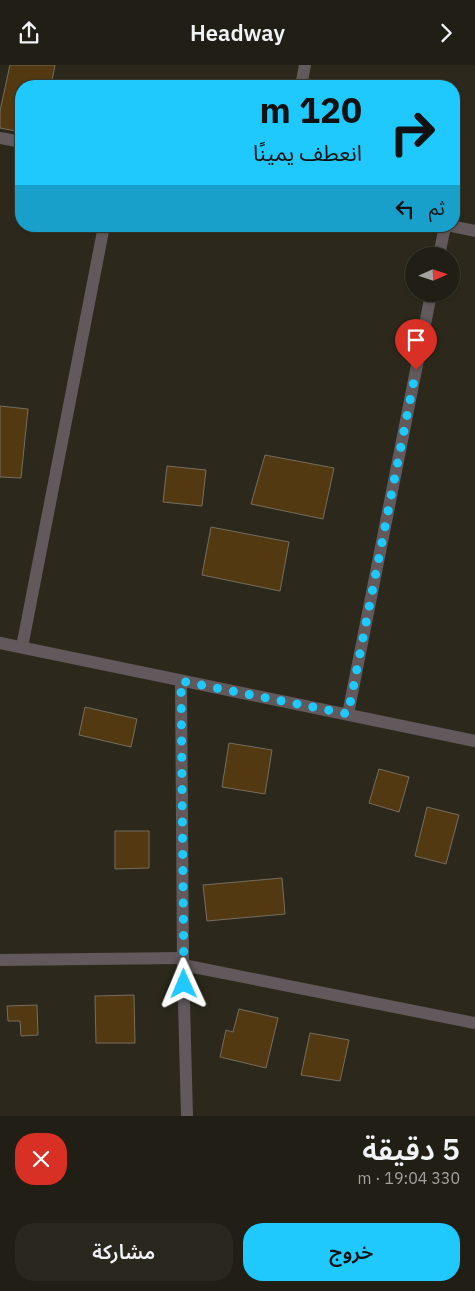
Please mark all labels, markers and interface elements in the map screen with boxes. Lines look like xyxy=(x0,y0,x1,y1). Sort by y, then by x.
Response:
text: Headway xyxy=(190,18,285,47)
icon: share xyxy=(15,19,43,47)
icon: forward xyxy=(432,19,460,47)
text: 120 m xyxy=(259,87,362,133)
icon: right xyxy=(380,100,445,165)
text: انعطف يمينًا xyxy=(253,138,362,167)
icon: left xyxy=(391,195,419,223)
text: ثم xyxy=(429,196,445,220)
north arrow xyxy=(405,247,460,303)
map controls xyxy=(405,247,460,302)
pin xyxy=(395,319,437,370)
icon: arrive xyxy=(402,326,430,354)
position arrow xyxy=(157,957,209,1009)
text: 5 دقيقة xyxy=(362,1129,460,1168)
button: close xyxy=(15,1133,67,1185)
text: 330 m · 19:04 xyxy=(358,1168,460,1188)
button: مشاركة xyxy=(15,1223,233,1281)
button: خروج xyxy=(243,1223,460,1281)

